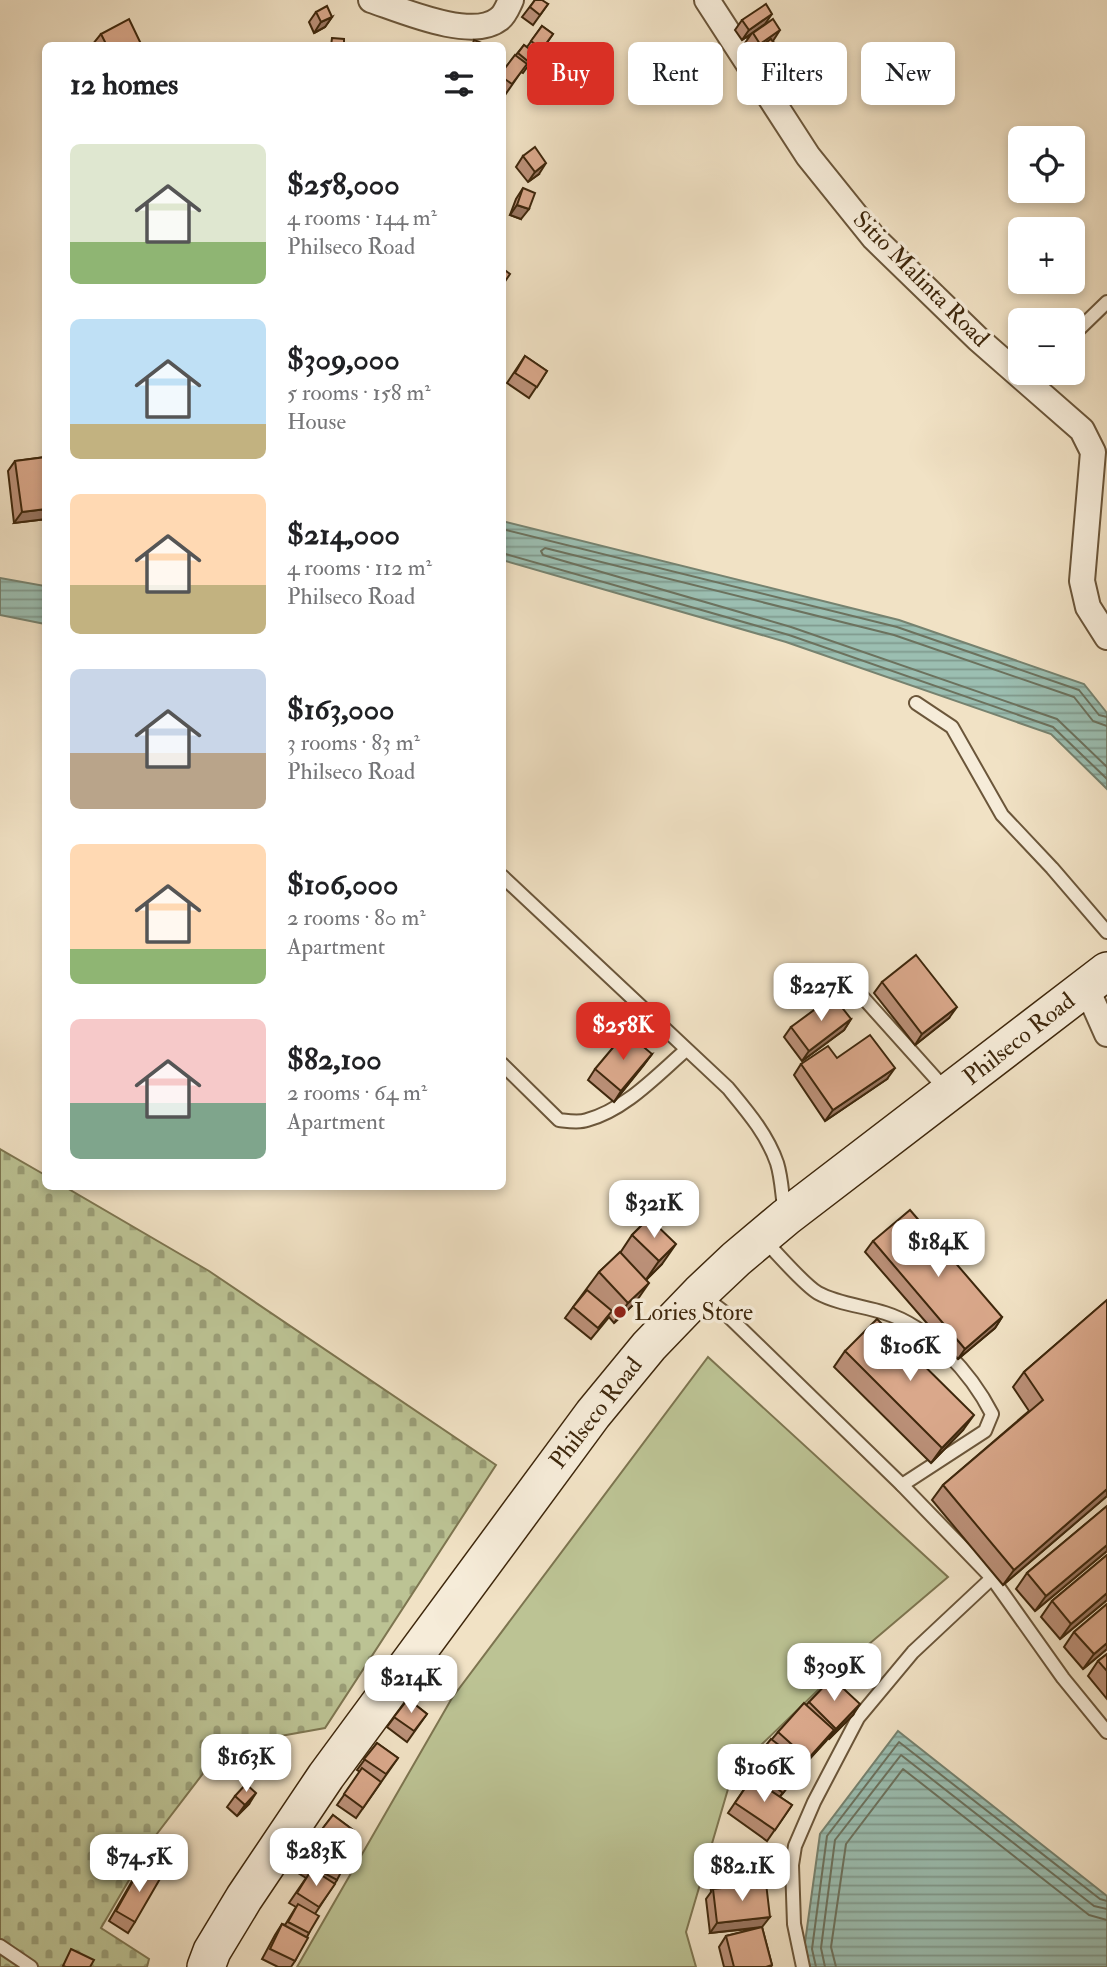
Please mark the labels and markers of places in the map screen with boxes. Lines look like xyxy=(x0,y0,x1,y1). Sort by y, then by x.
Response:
pin: $227K xyxy=(772,964,870,1023)
pin: $258K xyxy=(574,1002,672,1062)
pin: $321K xyxy=(605,1180,703,1240)
pin: $184K xyxy=(889,1220,987,1279)
place label: Lories Store xyxy=(634,1297,753,1328)
marker: Lories Store xyxy=(612,1304,628,1320)
pin: $106K xyxy=(861,1324,959,1383)
pin: $309K xyxy=(785,1644,883,1703)
pin: $214K xyxy=(362,1656,460,1715)
pin: $163K xyxy=(197,1734,295,1794)
pin: $106K xyxy=(715,1744,813,1804)
pin: $283K xyxy=(267,1828,365,1888)
pin: $74.5K xyxy=(82,1834,196,1894)
pin: $82.1K xyxy=(685,1843,799,1903)

